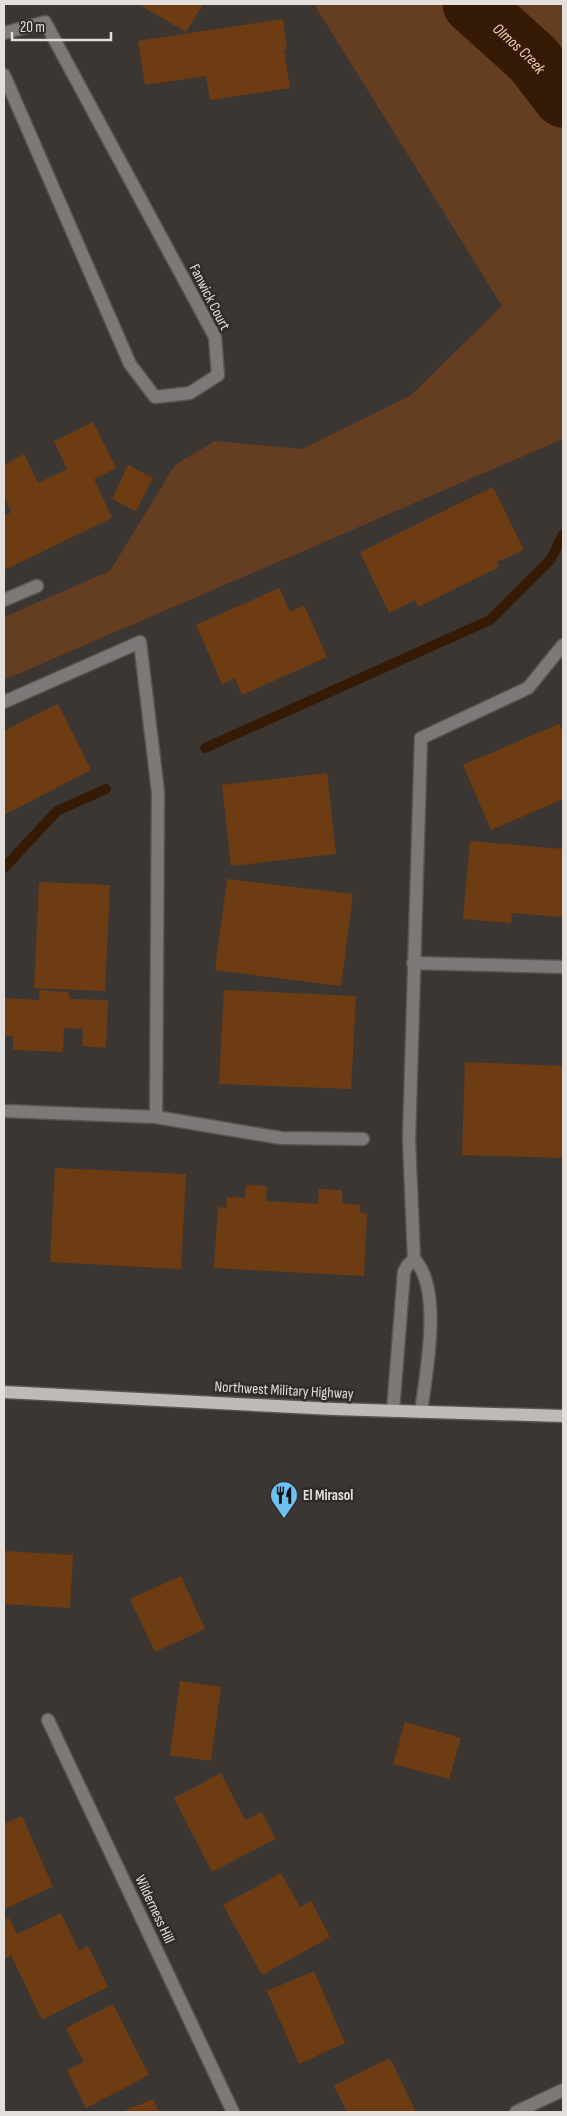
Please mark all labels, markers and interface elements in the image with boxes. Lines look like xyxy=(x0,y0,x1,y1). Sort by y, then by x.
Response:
scale bar xyxy=(12,10,111,42)
text: 20 m xyxy=(20,18,45,37)
water label: Olmos Creek xyxy=(489,20,550,79)
street label: Fanwick Court xyxy=(185,261,234,334)
street label: Northwest Military Highway xyxy=(214,1377,354,1404)
restaurant icon: El Mirasol xyxy=(269,1480,299,1519)
place label: El Mirasol xyxy=(303,1486,353,1505)
street label: Wilderness Hill xyxy=(130,1872,179,1946)

